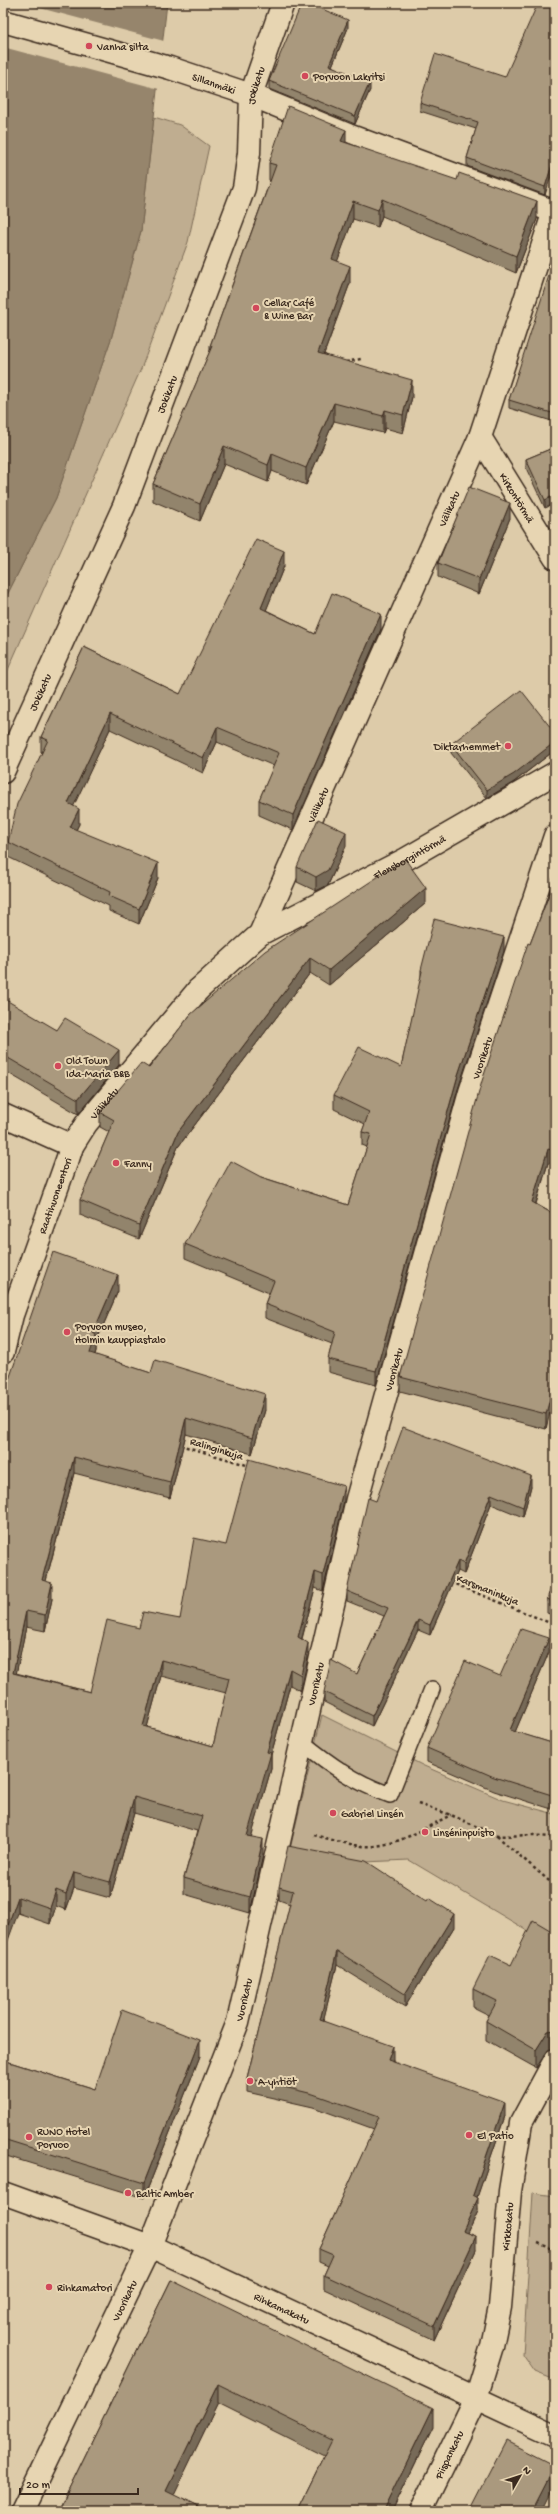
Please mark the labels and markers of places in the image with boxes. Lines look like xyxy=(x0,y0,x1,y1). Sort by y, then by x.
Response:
marker: Vanha silta xyxy=(84,41,94,51)
place label: Vanha silta xyxy=(96,42,149,54)
marker: Porvoon Lakritsi xyxy=(300,71,310,81)
place label: Porvoon Lakritsi xyxy=(312,72,385,84)
place label: Cellar Café & Wine Bar xyxy=(264,297,315,323)
marker: Cellar Café & Wine Bar xyxy=(251,303,261,313)
marker: Diktarhemmet xyxy=(503,741,513,751)
place label: Diktarhemmet xyxy=(433,742,502,754)
place label: Old Town Ida-Maria B&B xyxy=(66,1056,130,1081)
marker: Old Town Ida-Maria B&B xyxy=(53,1061,63,1071)
marker: Fanny xyxy=(111,1158,121,1168)
place label: Fanny xyxy=(123,1159,152,1171)
place label: Porvoon museo, Holmin kauppiastalo xyxy=(74,1322,166,1347)
marker: Porvoon museo, Holmin kauppiastalo xyxy=(62,1327,72,1337)
marker: Gabriel Linsén xyxy=(328,1808,338,1818)
place label: Gabriel Linsén xyxy=(341,1809,404,1821)
marker: Linséninpuisto xyxy=(420,1827,430,1837)
place label: Linséninpuisto xyxy=(433,1828,495,1840)
marker: A-yhtiöt xyxy=(245,2076,255,2086)
place label: A-yhtiöt xyxy=(258,2077,298,2089)
place label: RUNO Hotel Porvoo xyxy=(36,2127,91,2152)
marker: El Patio xyxy=(464,2130,474,2140)
place label: El Patio xyxy=(477,2131,514,2143)
marker: RUNO Hotel Porvoo xyxy=(24,2132,34,2142)
marker: Baltic Amber xyxy=(123,2188,133,2198)
place label: Baltic Amber xyxy=(135,2189,194,2201)
marker: Rihkamatori xyxy=(44,2282,54,2292)
place label: Rihkamatori xyxy=(57,2283,112,2295)

